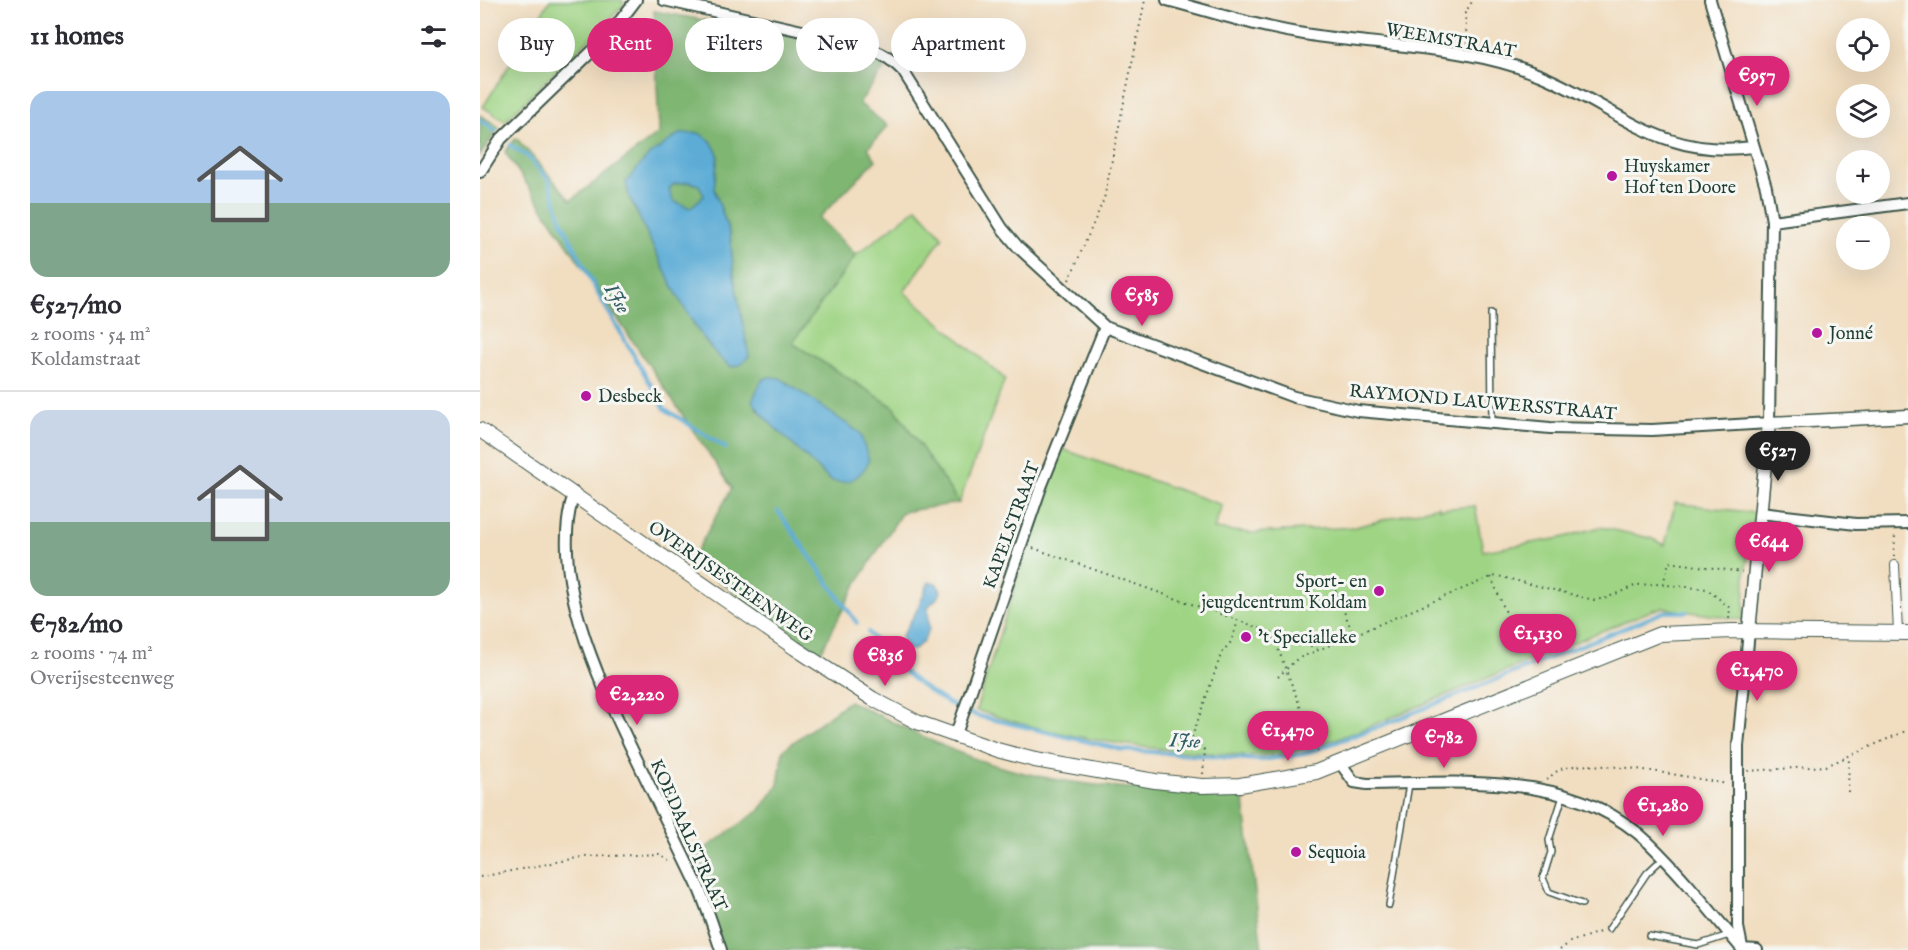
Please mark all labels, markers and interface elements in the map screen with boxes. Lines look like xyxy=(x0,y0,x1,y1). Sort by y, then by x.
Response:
chip: Buy xyxy=(498,18,575,72)
chip: Rent xyxy=(587,18,673,72)
chip: Filters xyxy=(685,18,784,72)
chip: New xyxy=(796,18,879,72)
chip: Apartment xyxy=(891,18,1026,72)
map controls xyxy=(1836,18,1890,270)
button: locate xyxy=(1836,18,1890,72)
street label: WEEMSTRAAT xyxy=(1384,19,1518,64)
text: 11 homes xyxy=(30,20,124,53)
icon: filters xyxy=(417,20,450,53)
pin: €957 xyxy=(1721,56,1793,107)
text: €957 xyxy=(1738,63,1776,88)
button: layers xyxy=(1836,84,1890,138)
icon: home xyxy=(186,130,294,238)
button: + xyxy=(1836,150,1890,204)
place label: Huyskamer Hof ten Doore xyxy=(1624,156,1736,200)
marker: Huyskamer Hof ten Doore xyxy=(1605,169,1619,183)
button: − xyxy=(1836,216,1890,270)
pin: €585 xyxy=(1106,276,1178,327)
water label: IJse xyxy=(598,278,635,319)
text: €585 xyxy=(1125,283,1159,308)
text: €527/mo xyxy=(30,289,122,322)
text: 2 rooms · 54 m² xyxy=(30,322,151,347)
place label: Jonné xyxy=(1827,323,1873,346)
marker: Jonné xyxy=(1810,326,1824,340)
text: Koldamstraat xyxy=(30,347,141,372)
street label: RAYMOND LAUWERSSTRAAT xyxy=(1348,380,1618,427)
place label: Desbeck xyxy=(598,386,663,409)
marker: Desbeck xyxy=(579,389,593,403)
pin: €527 xyxy=(1742,431,1814,482)
text: €527 xyxy=(1759,438,1797,463)
icon: home xyxy=(186,449,294,557)
street label: KAPELSTRAAT xyxy=(979,459,1046,592)
street label: OVERIJSESTEENWEG xyxy=(643,517,818,648)
pin: €644 xyxy=(1733,522,1805,573)
text: €644 xyxy=(1749,529,1789,554)
place label: Sport- en jeugdcentrum Koldam xyxy=(1200,571,1367,615)
marker: Sport- en jeugdcentrum Koldam xyxy=(1372,584,1386,598)
text: €782/mo xyxy=(30,608,123,641)
pin: €1,130 xyxy=(1489,614,1587,665)
text: €1,130 xyxy=(1513,621,1563,646)
place label: 't Specialleke xyxy=(1258,627,1356,650)
marker: 't Specialleke xyxy=(1239,630,1253,644)
pin: €836 xyxy=(849,636,921,687)
text: 2 rooms · 74 m² xyxy=(30,641,153,666)
text: €836 xyxy=(867,643,903,668)
pin: €1,470 xyxy=(1708,651,1806,702)
text: €1,470 xyxy=(1730,658,1784,683)
text: Overijsesteenweg xyxy=(30,666,174,691)
pin: €2,220 xyxy=(588,675,686,726)
text: €2,220 xyxy=(609,682,665,707)
pin: €1,470 xyxy=(1239,711,1337,762)
text: €1,470 xyxy=(1261,718,1315,743)
pin: €782 xyxy=(1408,718,1480,769)
text: €782 xyxy=(1425,725,1463,750)
water label: IJse xyxy=(1168,728,1202,755)
street label: KOEDAALSTRAAT xyxy=(644,756,731,915)
pin: €1,280 xyxy=(1614,786,1712,837)
text: €1,280 xyxy=(1637,793,1689,818)
place label: Sequoia xyxy=(1308,842,1366,865)
marker: Sequoia xyxy=(1289,845,1303,859)

